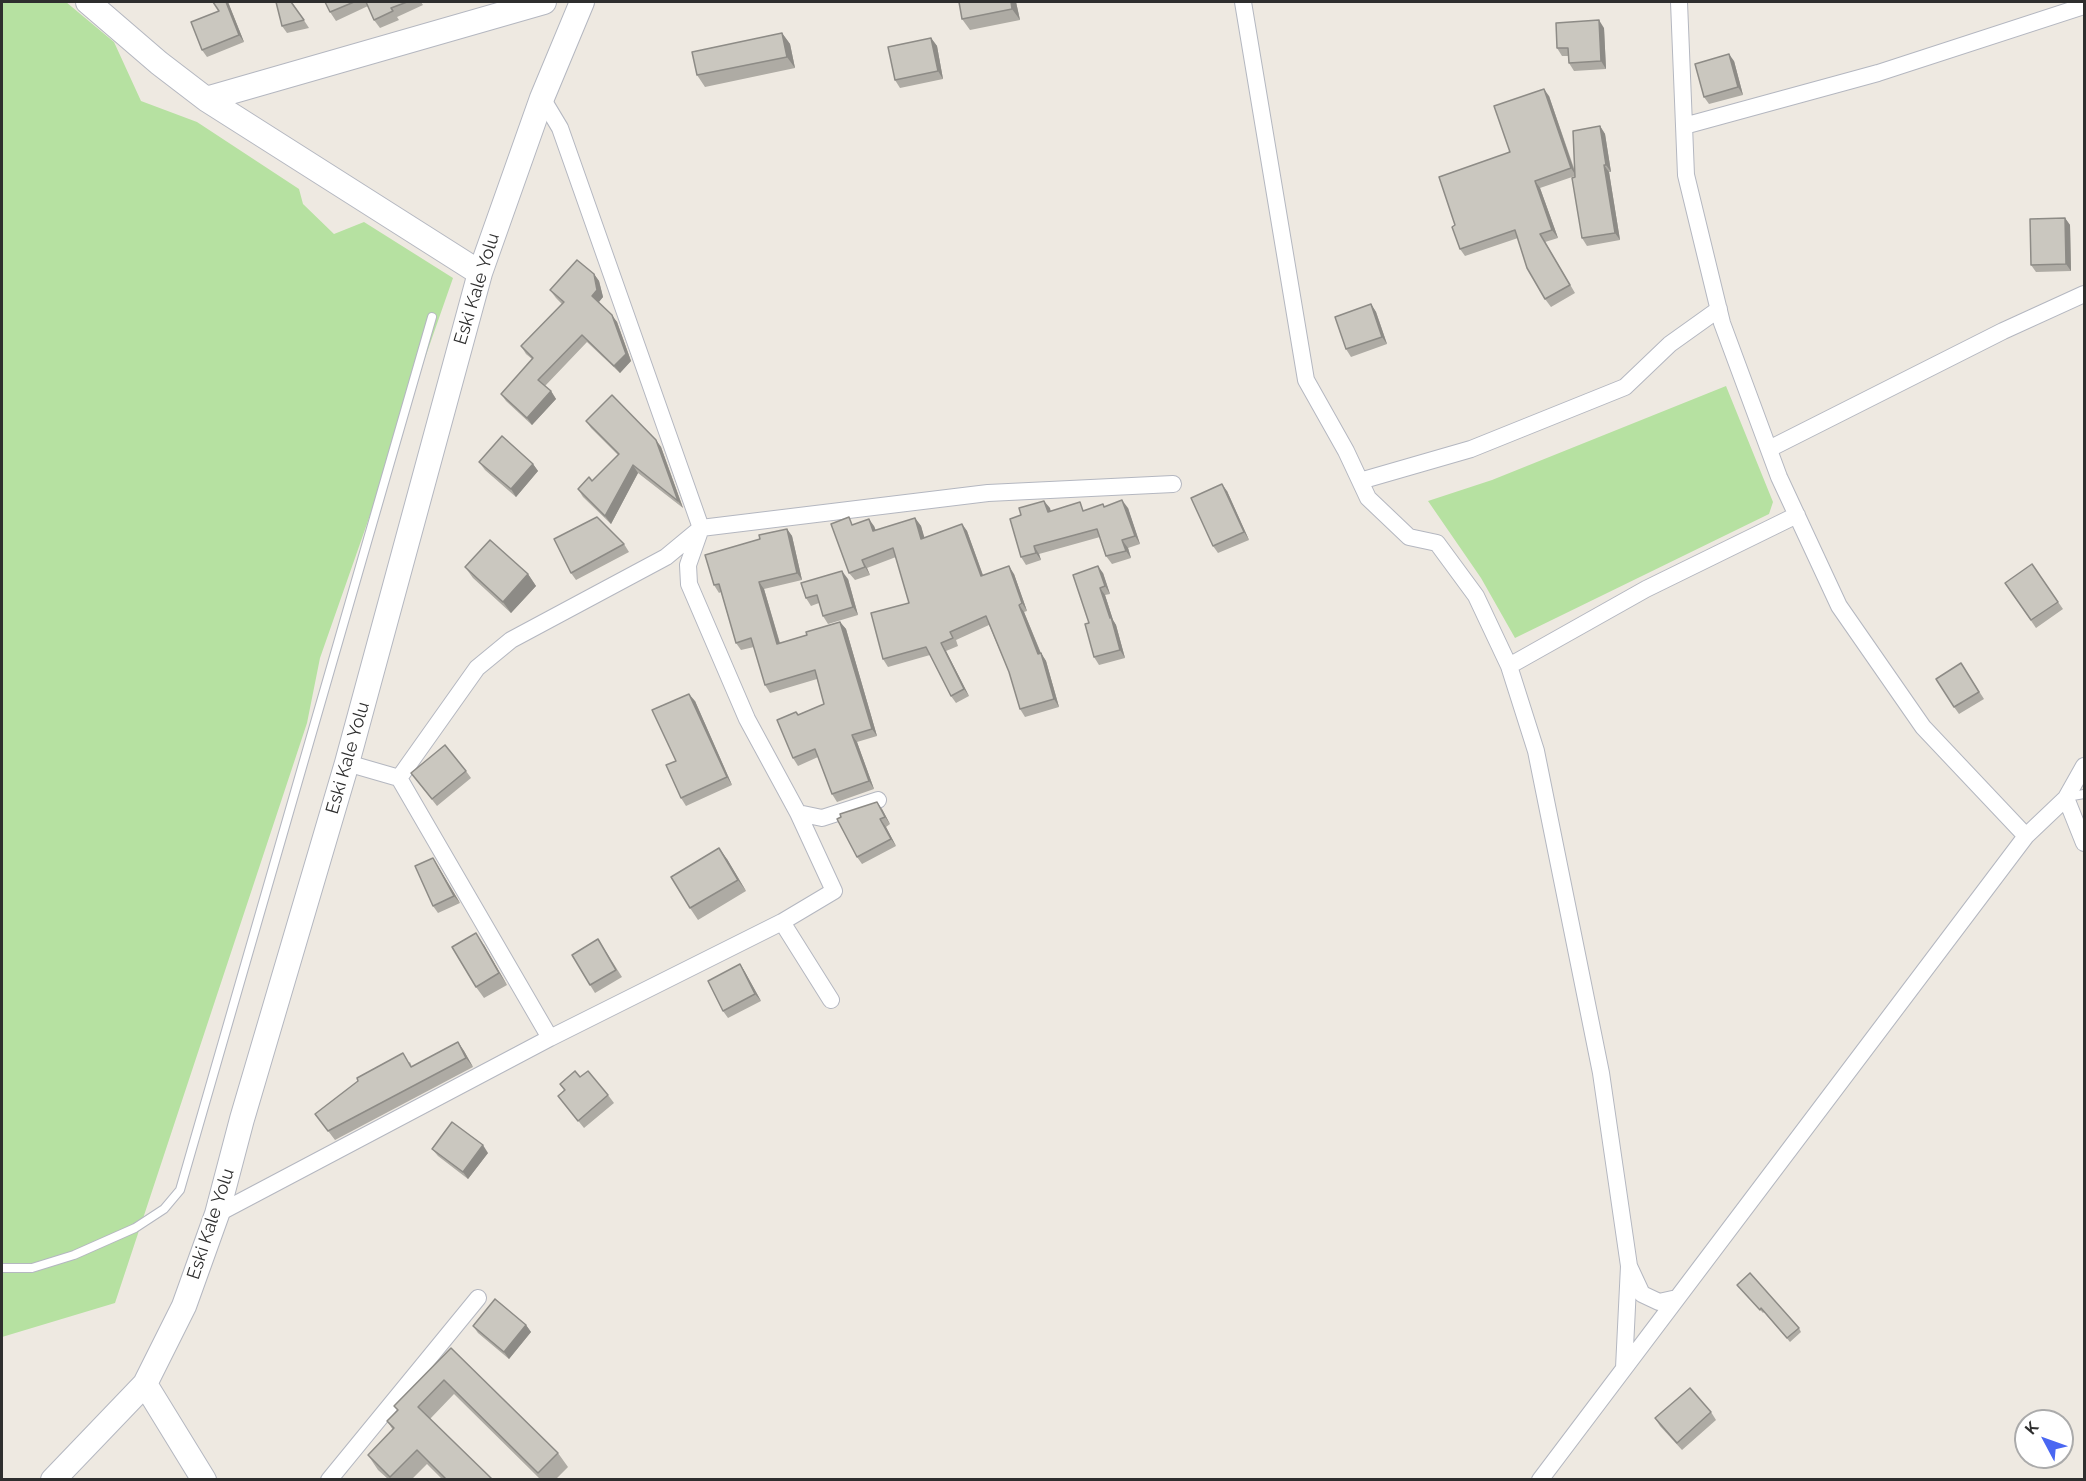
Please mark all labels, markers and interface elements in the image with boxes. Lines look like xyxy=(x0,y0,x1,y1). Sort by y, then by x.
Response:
street label: Eski Kale Yolu xyxy=(450,231,504,347)
street label: Eski Kale Yolu xyxy=(322,700,374,816)
street label: Eski Kale Yolu xyxy=(183,1166,239,1282)
north arrow xyxy=(2014,1409,2074,1469)
text: K xyxy=(2021,1418,2042,1438)

